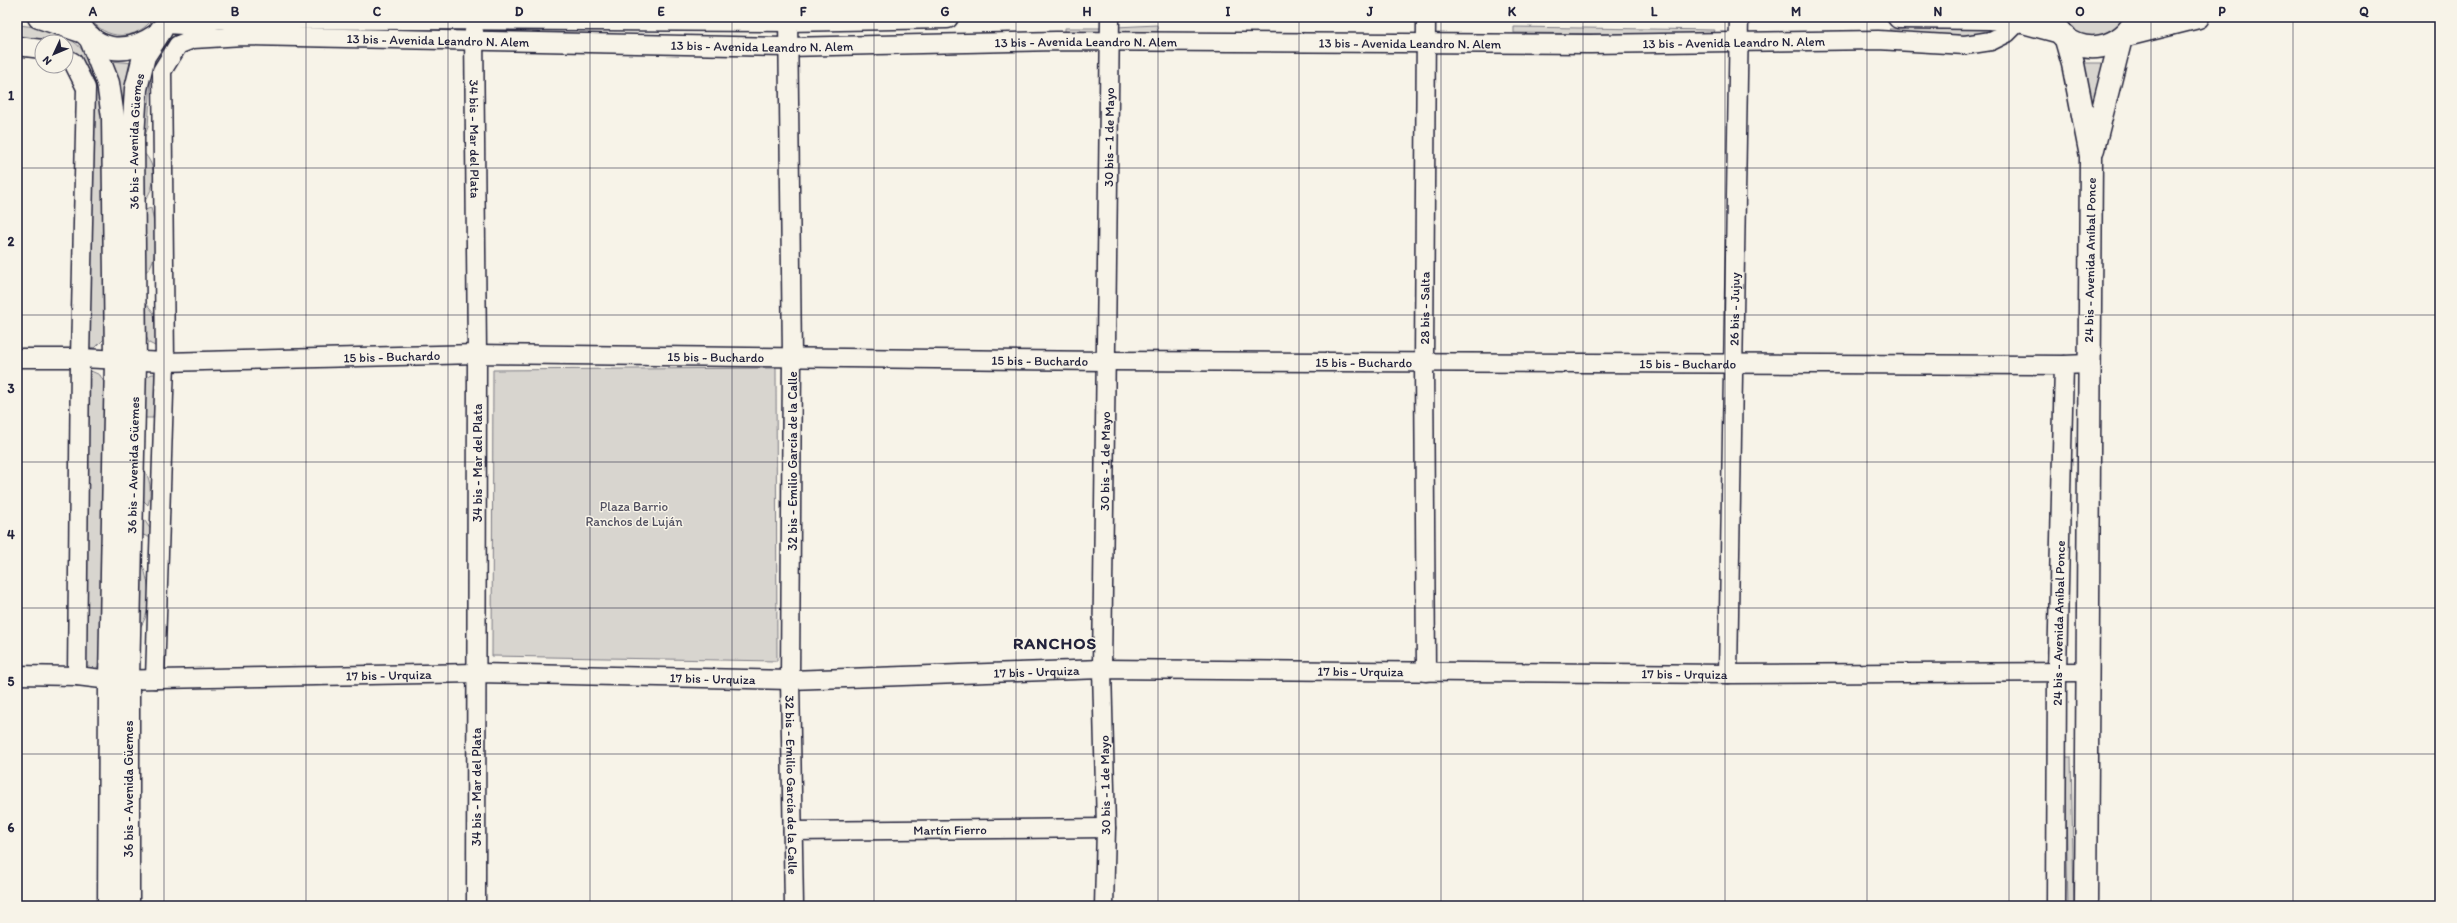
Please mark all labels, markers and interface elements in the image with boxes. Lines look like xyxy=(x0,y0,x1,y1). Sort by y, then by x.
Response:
text: A xyxy=(88,4,98,19)
text: B xyxy=(231,4,240,19)
text: C xyxy=(373,4,382,19)
text: D xyxy=(515,4,524,19)
text: E xyxy=(657,4,665,19)
text: F xyxy=(800,4,807,19)
text: G xyxy=(941,4,950,19)
text: H xyxy=(1083,4,1092,19)
text: I xyxy=(1226,4,1231,19)
text: J xyxy=(1366,4,1374,19)
text: K xyxy=(1508,4,1517,19)
text: L xyxy=(1651,4,1658,19)
text: M xyxy=(1791,4,1801,19)
text: N xyxy=(1934,4,1943,19)
text: O xyxy=(2075,4,2085,19)
text: P xyxy=(2218,4,2226,19)
text: Q xyxy=(2359,4,2369,19)
street label: 13 bis - Avenida Leandro N. Alem xyxy=(346,31,530,49)
street label: 13 bis - Avenida Leandro N. Alem xyxy=(994,33,1178,50)
street label: 13 bis - Avenida Leandro N. Alem xyxy=(1642,33,1826,51)
north arrow xyxy=(34,34,74,74)
street label: 13 bis - Avenida Leandro N. Alem xyxy=(1318,35,1502,51)
street label: 13 bis - Avenida Leandro N. Alem xyxy=(670,37,854,55)
text: N xyxy=(40,53,54,68)
street label: 36 bis - Avenida Güemes xyxy=(125,71,147,210)
street label: 34 bis - Mar del Plata xyxy=(467,80,483,199)
street label: 30 bis - 1 de Mayo xyxy=(1100,87,1117,187)
text: 1 xyxy=(8,88,14,103)
street label: 24 bis - Avenida Aníbal Ponce xyxy=(2081,177,2099,343)
text: 2 xyxy=(8,234,15,249)
street label: 28 bis - Salta xyxy=(1417,271,1432,345)
street label: 26 bis - Jujuy xyxy=(1726,272,1742,346)
street label: 15 bis - Buchardo xyxy=(343,347,441,365)
street label: 15 bis - Buchardo xyxy=(667,349,765,365)
street label: 15 bis - Buchardo xyxy=(991,352,1089,368)
street label: 15 bis - Buchardo xyxy=(1315,354,1413,370)
street label: 15 bis - Buchardo xyxy=(1639,356,1737,371)
street label: 32 bis - Emilio García de la Calle xyxy=(785,371,800,551)
text: 3 xyxy=(7,381,15,396)
street label: 36 bis - Avenida Güemes xyxy=(124,396,142,534)
street label: 34 bis - Mar del Plata xyxy=(470,403,485,522)
street label: 30 bis - 1 de Mayo xyxy=(1096,411,1113,511)
park label: Plaza Barrio Ranchos de Luján xyxy=(585,499,683,529)
text: 4 xyxy=(7,527,15,542)
street label: 24 bis - Avenida Aníbal Ponce xyxy=(2049,540,2067,706)
district label: RANCHOS xyxy=(1013,633,1097,653)
street label: 17 bis - Urquiza xyxy=(993,662,1080,680)
street label: 17 bis - Urquiza xyxy=(1317,663,1404,679)
street label: 17 bis - Urquiza xyxy=(346,666,432,683)
street label: 17 bis - Urquiza xyxy=(1641,666,1728,681)
street label: 17 bis - Urquiza xyxy=(669,670,756,687)
text: 5 xyxy=(8,674,15,689)
street label: 32 bis - Emilio García de la Calle xyxy=(783,695,801,875)
street label: 36 bis - Avenida Güemes xyxy=(121,720,136,857)
street label: 34 bis - Mar del Plata xyxy=(469,727,484,846)
street label: 30 bis - 1 de Mayo xyxy=(1097,735,1113,835)
text: 6 xyxy=(8,820,15,835)
street label: Martín Fierro xyxy=(913,822,987,837)

